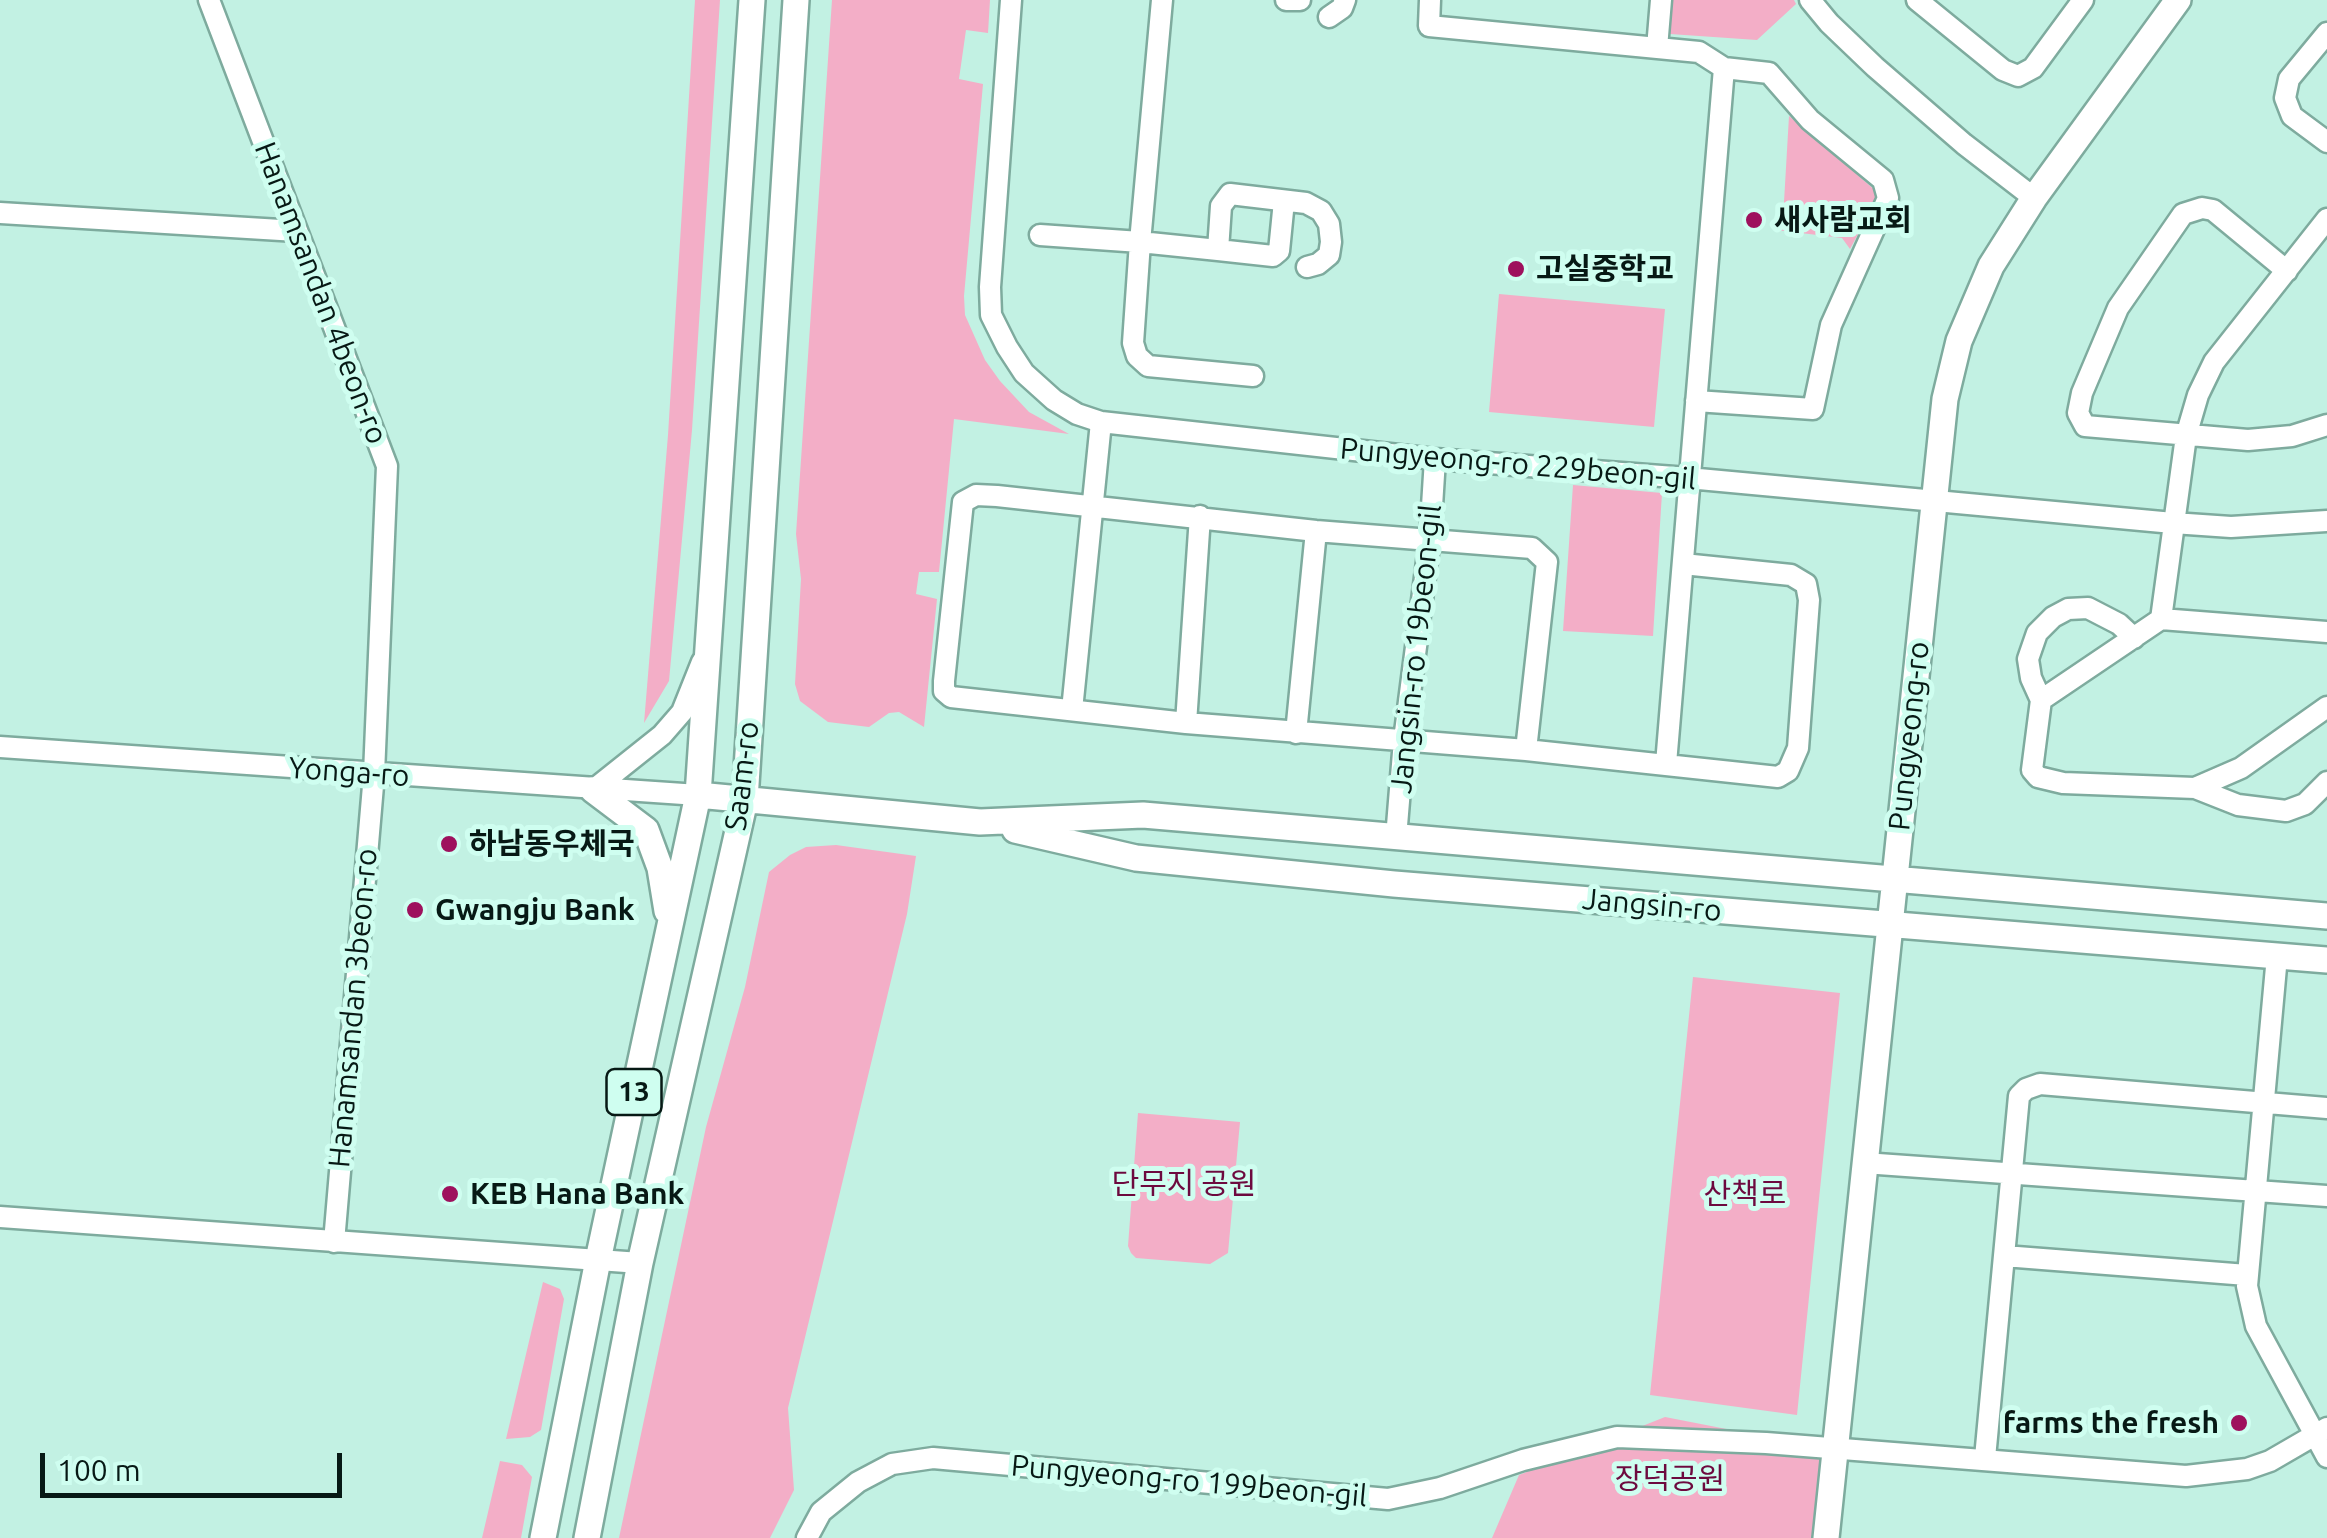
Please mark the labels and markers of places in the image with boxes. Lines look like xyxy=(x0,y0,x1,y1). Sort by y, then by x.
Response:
place label: 새사람교회 xyxy=(1774,202,1912,238)
marker: 새사람교회 xyxy=(1743,209,1765,231)
place label: 고실중학교 xyxy=(1536,251,1674,287)
marker: 고실중학교 xyxy=(1505,258,1527,280)
place label: 하남동우체국 xyxy=(469,826,635,862)
marker: 하남동우체국 xyxy=(438,833,460,855)
place label: Gwangju Bank xyxy=(435,892,635,928)
marker: Gwangju Bank xyxy=(404,899,426,921)
place label: KEB Hana Bank xyxy=(470,1176,684,1212)
marker: KEB Hana Bank xyxy=(439,1183,461,1205)
place label: farms the fresh xyxy=(2003,1405,2219,1441)
marker: farms the fresh xyxy=(2228,1412,2250,1434)

